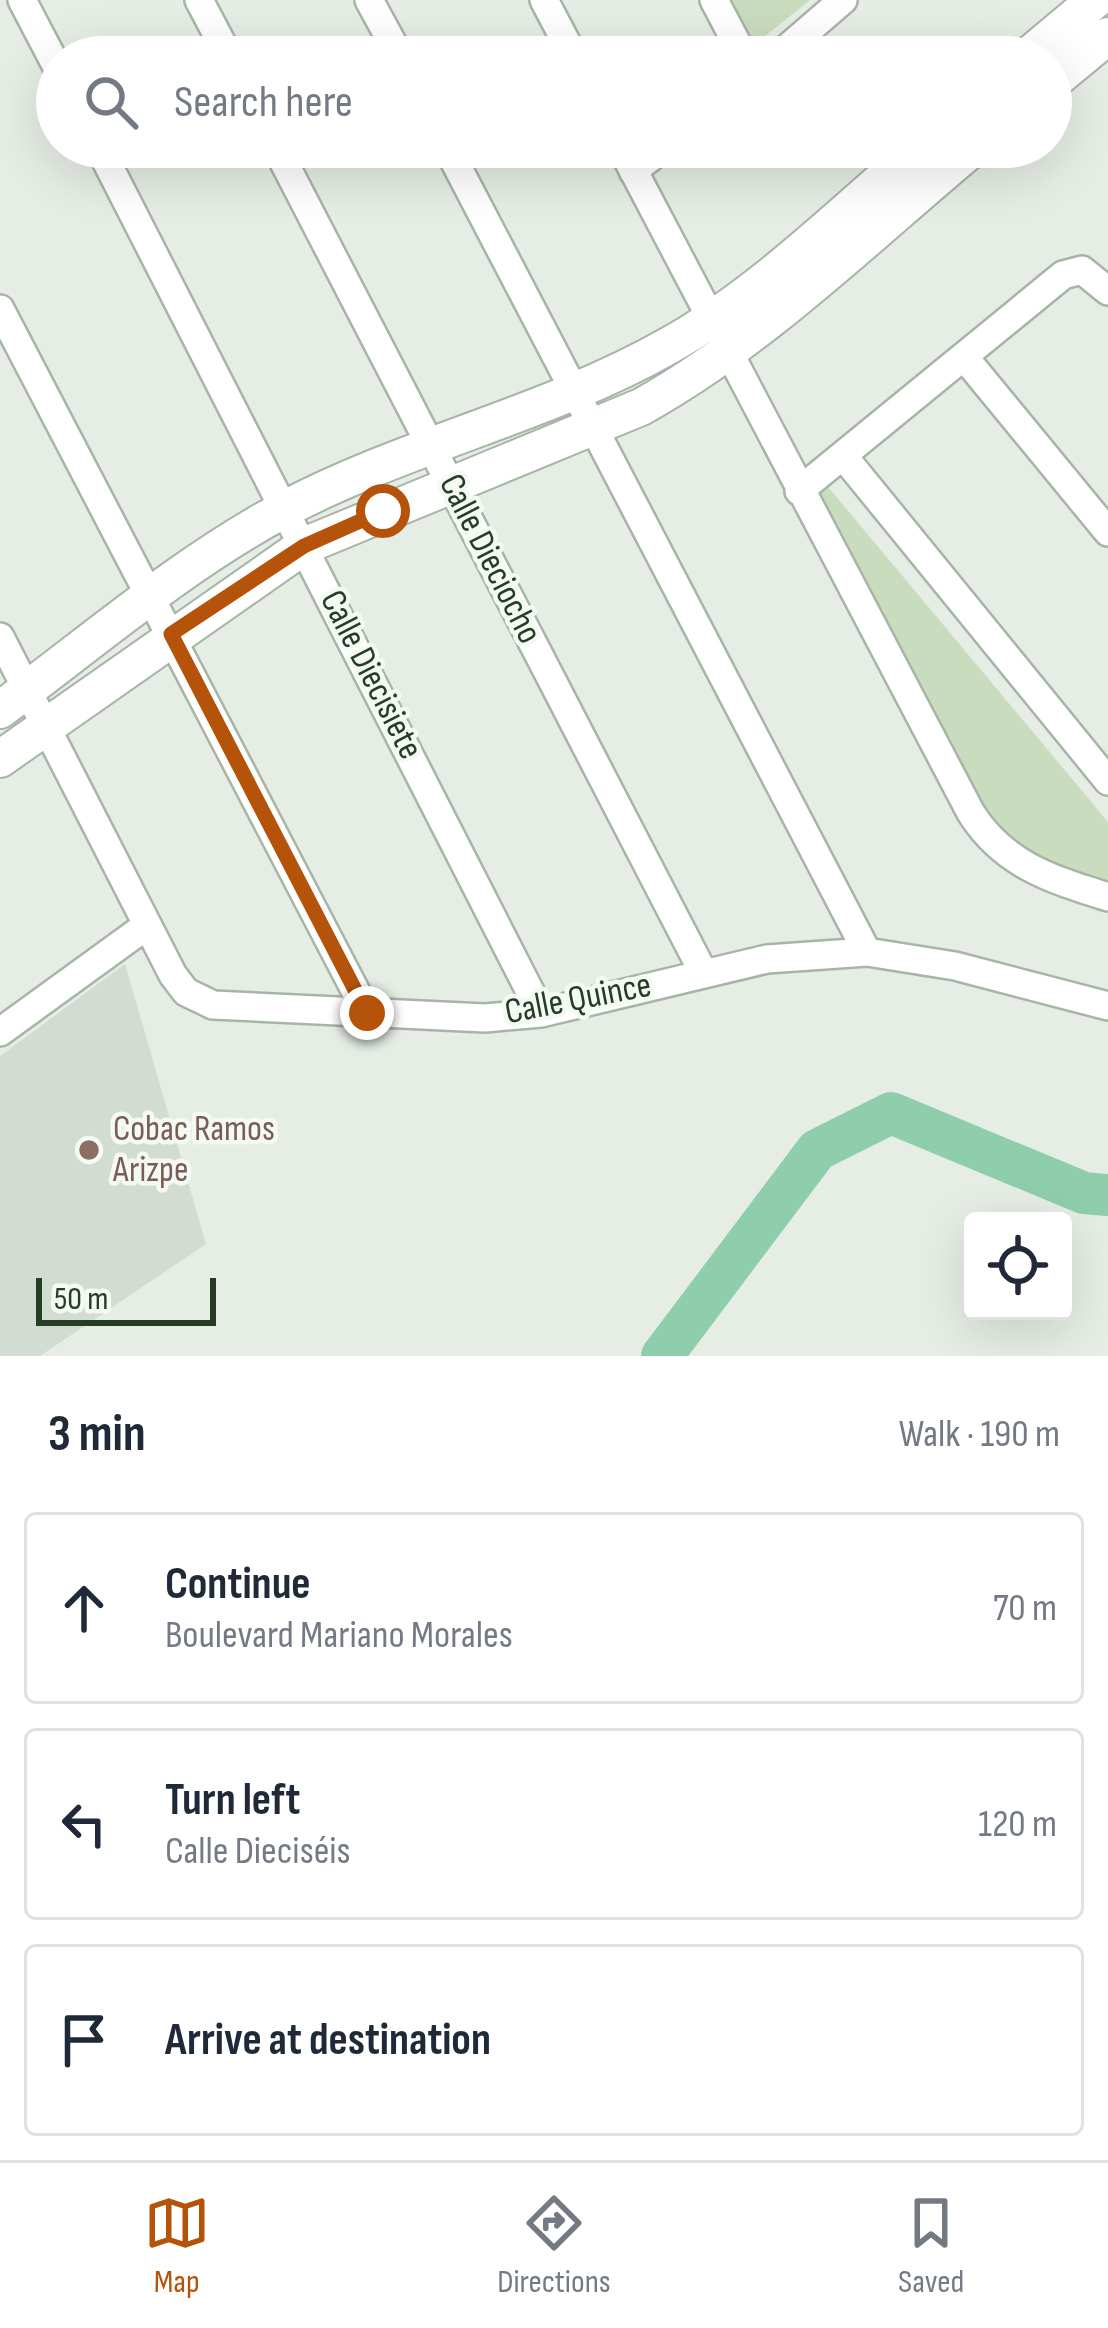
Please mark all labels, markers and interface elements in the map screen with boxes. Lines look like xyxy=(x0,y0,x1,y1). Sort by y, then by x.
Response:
search box xyxy=(36,36,1072,168)
icon: search xyxy=(78,69,144,135)
text: Search here xyxy=(174,75,353,130)
street label: Calle Dieciocho xyxy=(429,467,551,651)
route start xyxy=(356,484,410,538)
street label: Calle Diecisiete xyxy=(310,584,432,766)
street label: Calle Quince xyxy=(501,964,655,1034)
route end xyxy=(340,986,394,1040)
place label: Cobac Ramos Arizpe xyxy=(112,1108,275,1192)
marker: Cobac Ramos Arizpe xyxy=(76,1137,102,1163)
map controls xyxy=(964,1212,1072,1320)
button: locate xyxy=(964,1212,1072,1320)
scale bar xyxy=(36,1272,216,1325)
text: 50 m xyxy=(54,1279,108,1319)
text: 3 min xyxy=(48,1404,146,1465)
text: Walk · 190 m xyxy=(899,1411,1060,1458)
text: Continue xyxy=(165,1557,311,1612)
icon: ahead xyxy=(51,1575,117,1641)
text: 70 m xyxy=(993,1585,1057,1632)
text: Boulevard Mariano Morales xyxy=(165,1612,513,1659)
text: Turn left xyxy=(165,1773,300,1828)
icon: left xyxy=(51,1791,117,1857)
text: 120 m xyxy=(978,1801,1057,1848)
text: Calle Dieciséis xyxy=(165,1828,351,1875)
icon: arrive xyxy=(51,2007,117,2073)
text: Arrive at destination xyxy=(165,2013,491,2068)
tab: Map xyxy=(144,2190,210,2302)
tab: Directions xyxy=(497,2190,611,2302)
tab: Saved xyxy=(898,2190,964,2302)

